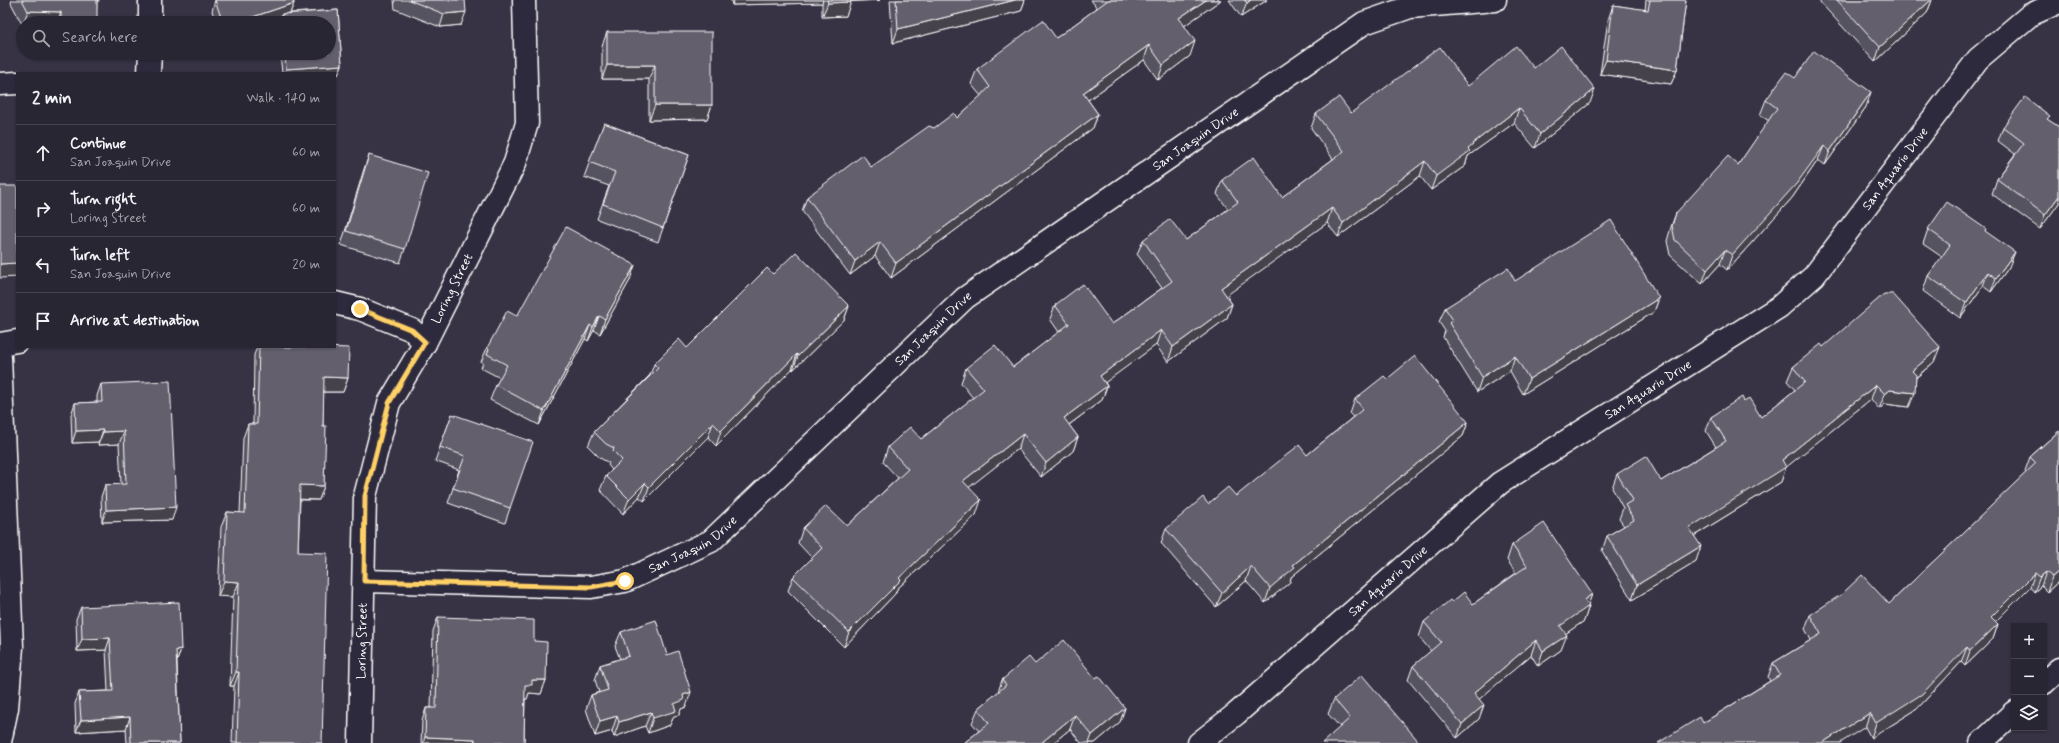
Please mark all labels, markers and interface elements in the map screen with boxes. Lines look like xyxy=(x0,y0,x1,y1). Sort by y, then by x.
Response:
search box xyxy=(16,16,336,60)
icon: search xyxy=(30,27,52,49)
text: Search here xyxy=(62,28,138,48)
text: 2 min xyxy=(32,87,72,109)
text: Walk · 140 m xyxy=(247,90,320,107)
street label: San Joaquin Drive xyxy=(1149,103,1242,175)
street label: San Aquario Drive xyxy=(1858,124,1932,214)
text: Continue xyxy=(70,134,126,154)
icon: ahead xyxy=(32,142,54,164)
text: 60 m xyxy=(292,144,320,161)
text: San Joaquin Drive xyxy=(70,154,171,171)
text: Turn right xyxy=(70,190,137,210)
icon: right xyxy=(32,198,54,220)
text: 60 m xyxy=(292,200,320,217)
text: Loring Street xyxy=(70,210,146,227)
text: Turn left xyxy=(70,246,130,266)
street label: Loring Street xyxy=(428,250,477,326)
icon: left xyxy=(32,254,54,276)
text: 20 m xyxy=(292,256,320,273)
text: San Joaquin Drive xyxy=(70,266,171,283)
street label: San Joaquin Drive xyxy=(891,287,975,369)
route end xyxy=(351,300,369,318)
icon: arrive xyxy=(32,310,54,332)
text: Arrive at destination xyxy=(70,311,199,331)
street label: San Aquario Drive xyxy=(1601,356,1695,423)
street label: San Joaquin Drive xyxy=(646,512,741,577)
street label: San Aquario Drive xyxy=(1345,542,1431,620)
route start xyxy=(616,572,634,590)
street label: Loring Street xyxy=(353,603,371,679)
map controls xyxy=(2011,623,2047,731)
button: + xyxy=(2011,623,2047,659)
button: − xyxy=(2011,659,2047,695)
button: layers xyxy=(2011,695,2047,731)

